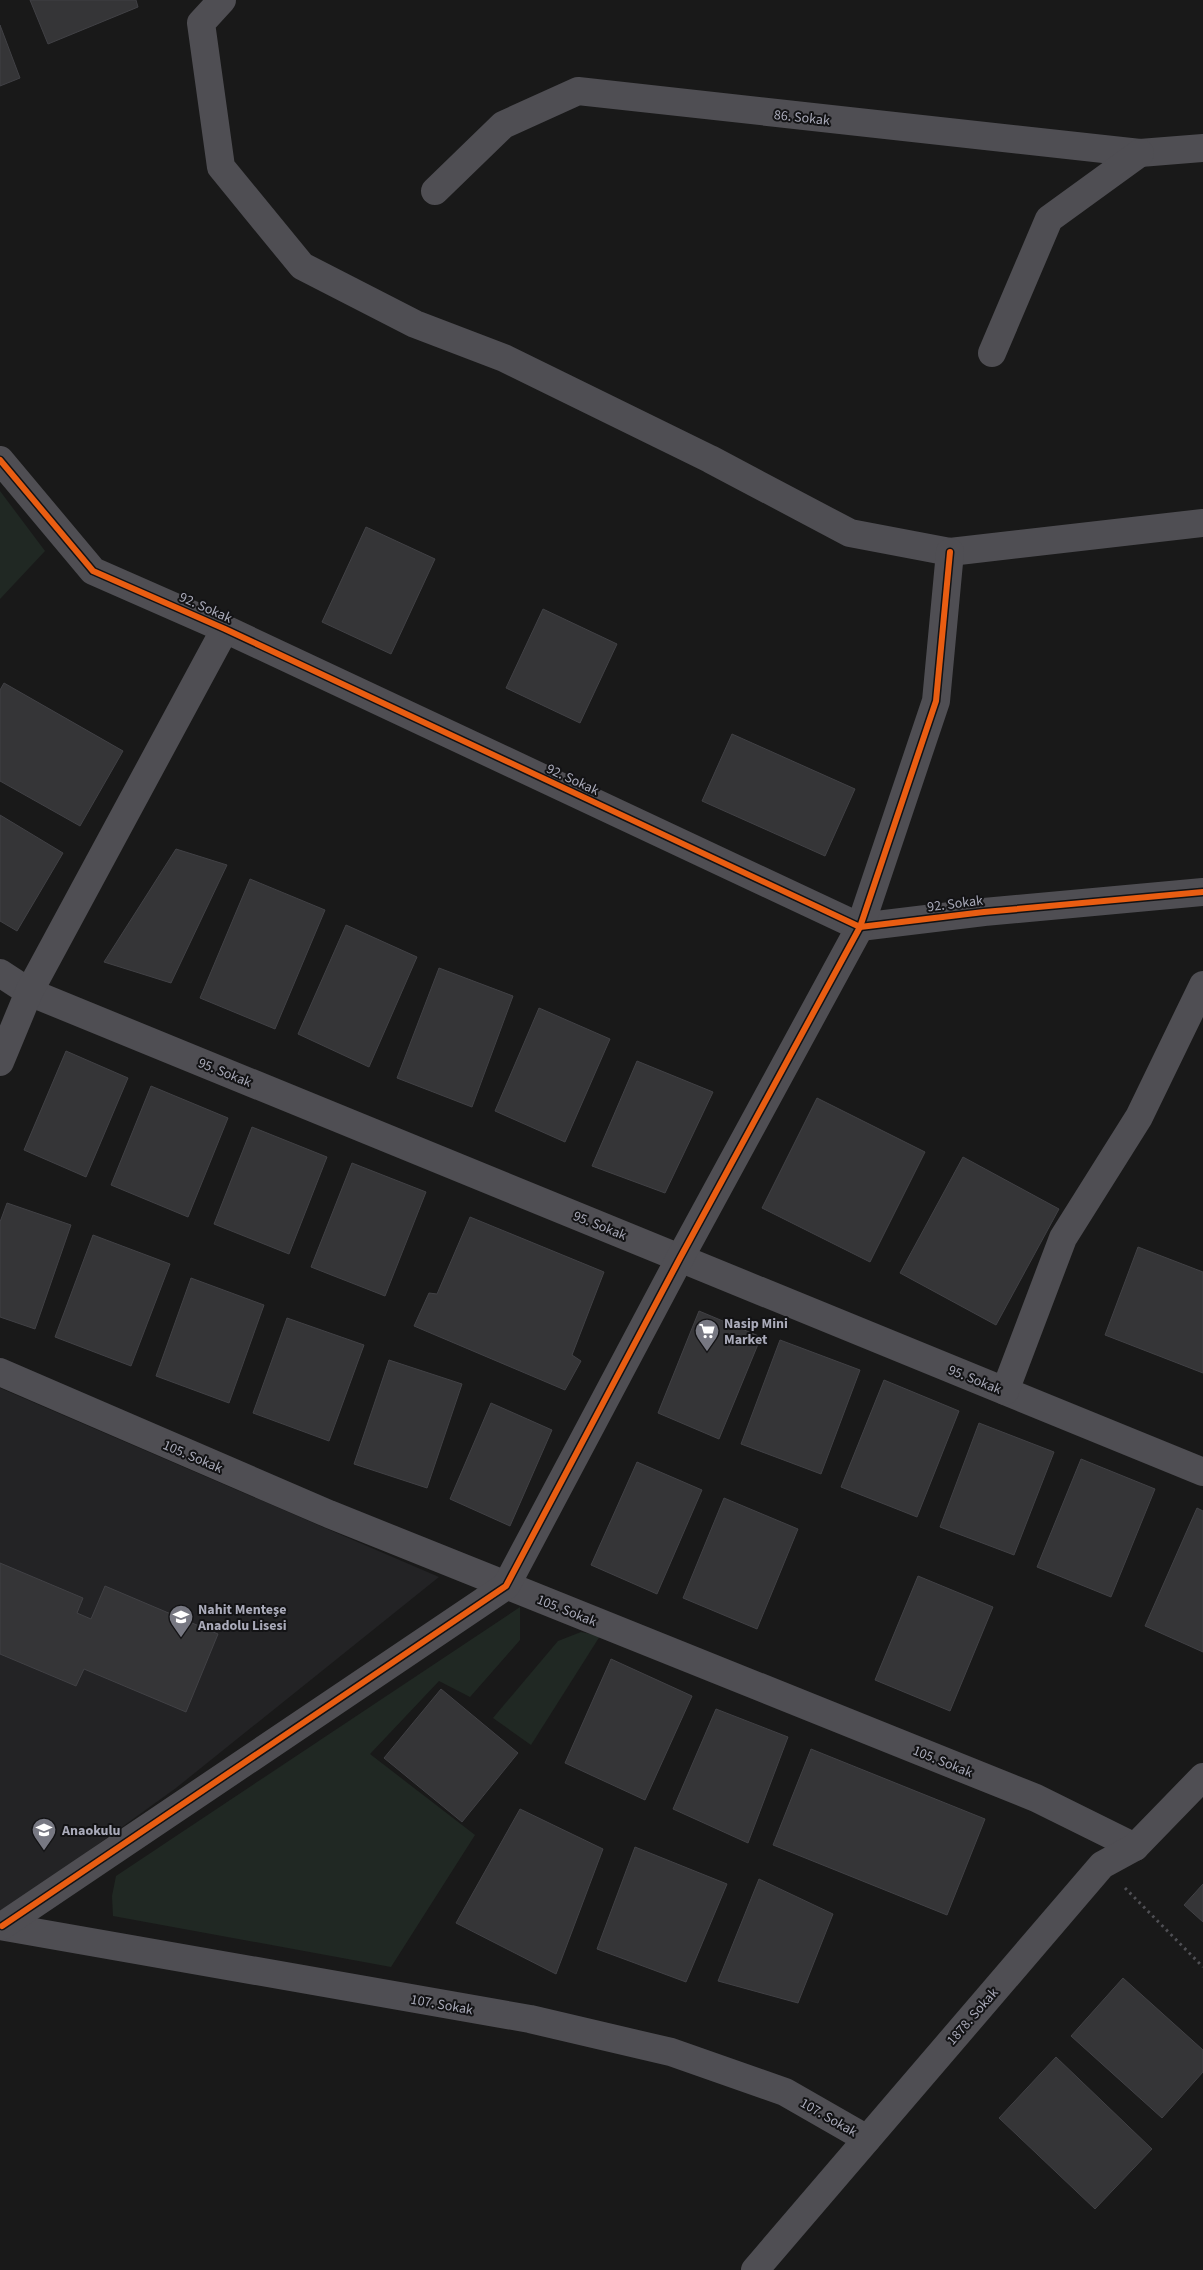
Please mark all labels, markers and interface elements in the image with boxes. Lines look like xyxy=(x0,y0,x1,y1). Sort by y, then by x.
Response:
street label: 86. Sokak xyxy=(773,105,831,131)
street label: 92. Sokak xyxy=(176,587,235,628)
street label: 92. Sokak xyxy=(543,759,602,801)
street label: 92. Sokak xyxy=(926,891,984,917)
street label: 95. Sokak xyxy=(195,1053,254,1093)
street label: 95. Sokak xyxy=(570,1206,629,1246)
place label: Nasip Mini Market xyxy=(724,1314,788,1350)
supermarket icon: Nasip Mini Market xyxy=(694,1318,720,1352)
street label: 95. Sokak xyxy=(945,1360,1004,1400)
street label: 105. Sokak xyxy=(160,1435,226,1478)
street label: 105. Sokak xyxy=(534,1590,600,1632)
place label: Nahit Menteşe Anadolu Lisesi xyxy=(197,1600,287,1636)
school or university icon: Nahit Menteşe Anadolu Lisesi xyxy=(168,1604,194,1638)
street label: 105. Sokak xyxy=(910,1741,976,1783)
school or university icon: Anaokulu xyxy=(31,1817,57,1851)
place label: Anaokulu xyxy=(61,1821,121,1841)
street label: 1878. Sokak xyxy=(942,1984,1003,2050)
street label: 107. Sokak xyxy=(409,1990,475,2020)
street label: 107. Sokak xyxy=(796,2093,861,2142)

